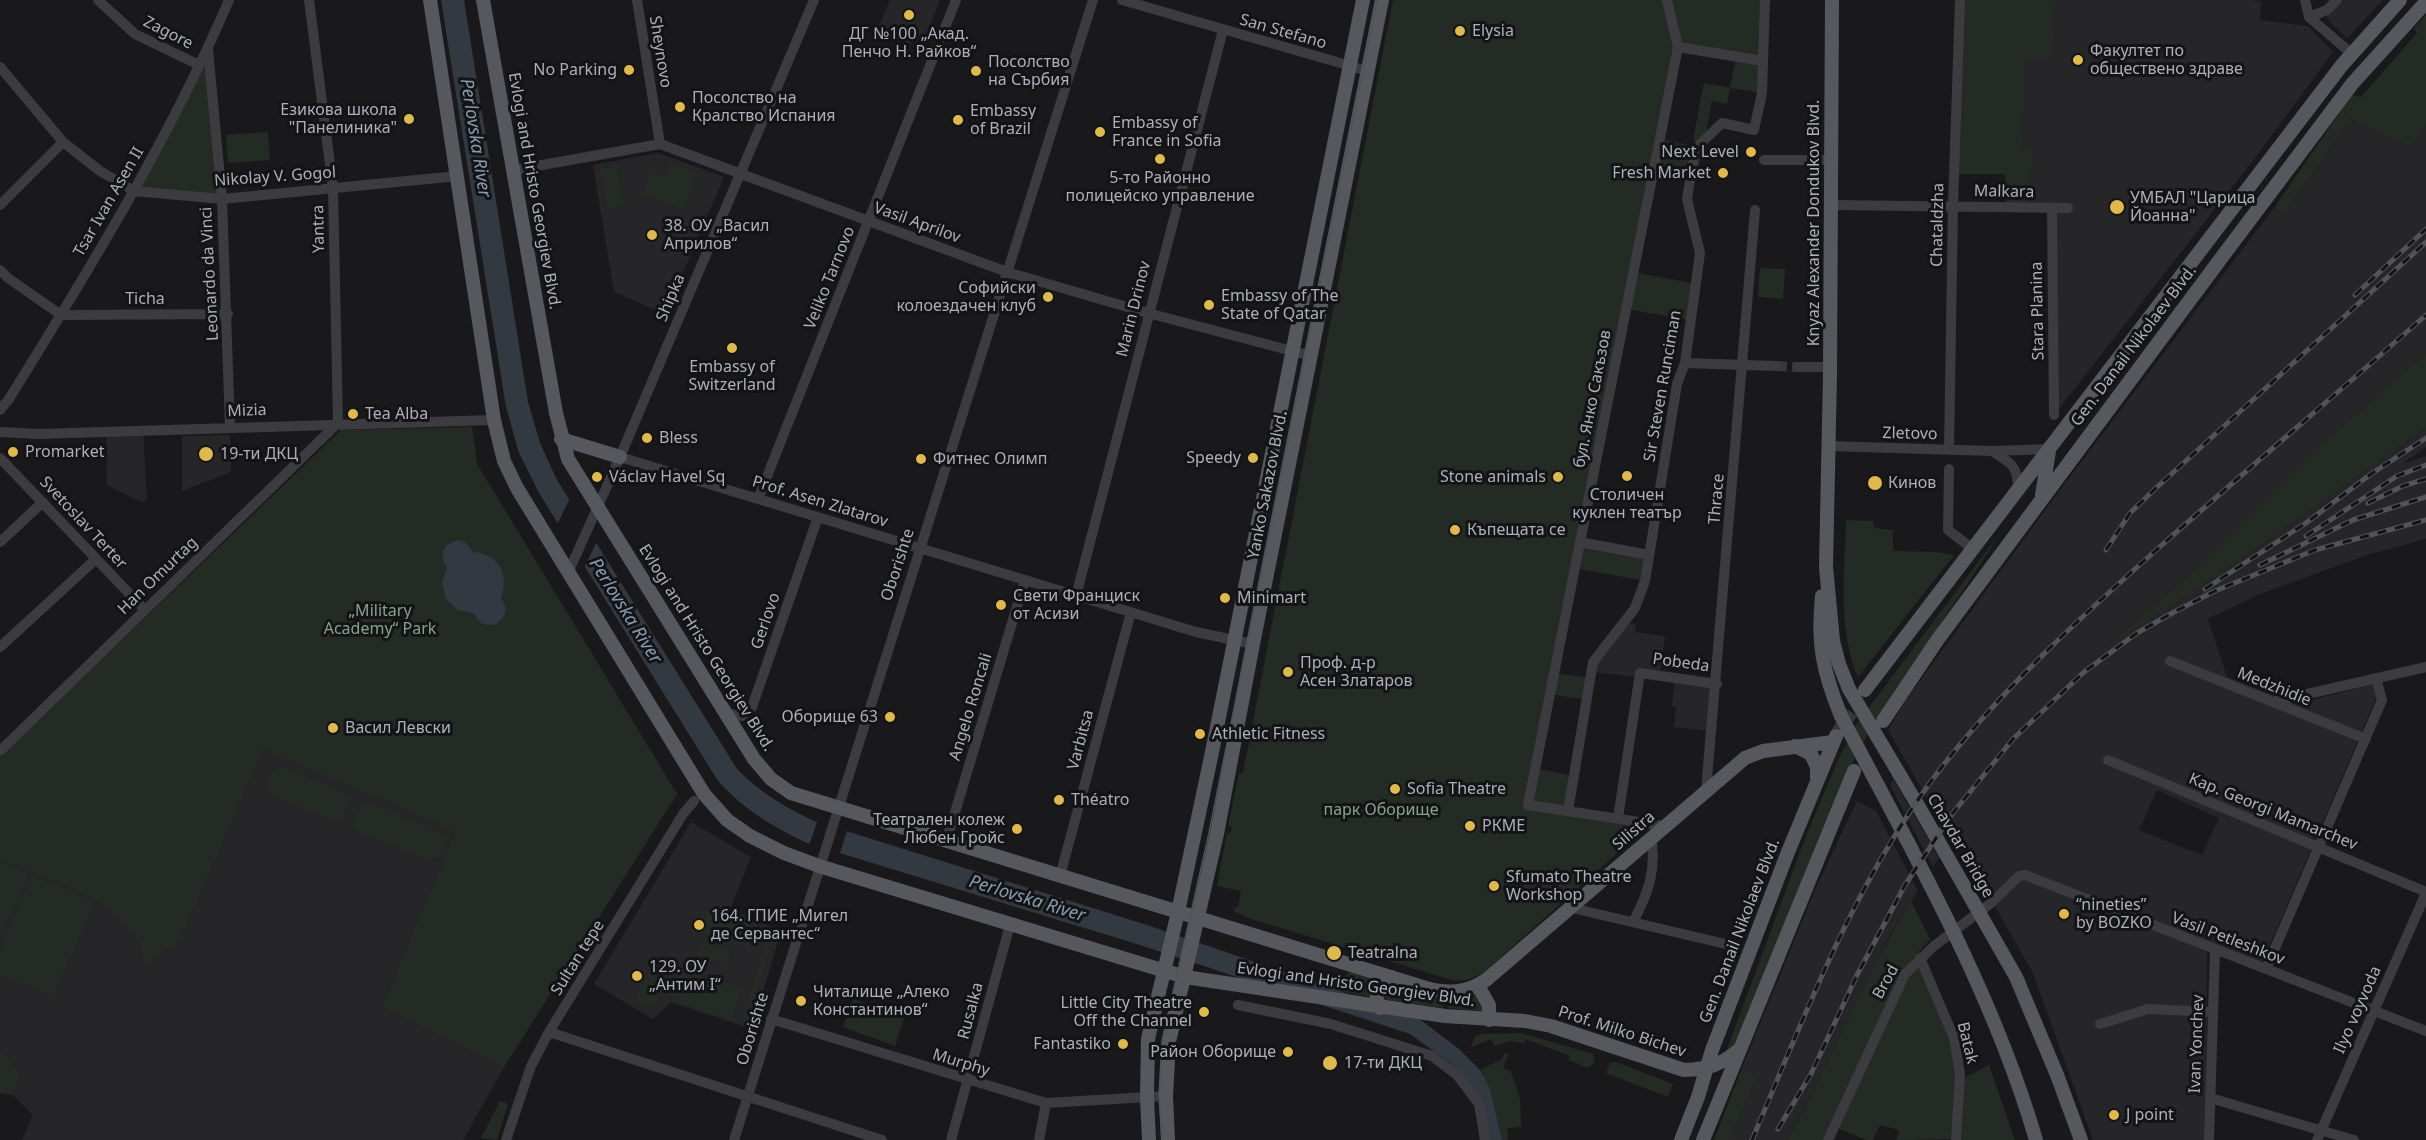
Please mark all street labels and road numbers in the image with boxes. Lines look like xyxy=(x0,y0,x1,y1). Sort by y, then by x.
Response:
street label: San Stefano xyxy=(1237,10,1329,54)
street label: Zagore xyxy=(140,12,196,54)
street label: Sheynovo xyxy=(645,15,675,89)
street label: Evlogi and Hristo Georgiev Blvd. xyxy=(504,71,564,311)
street label: Knyaz Alexander Dondukov Blvd. xyxy=(1804,100,1824,346)
street label: Tsar Ivan Asen II xyxy=(70,144,148,260)
street label: Nikolay V. Gogol xyxy=(213,163,337,191)
street label: Malkara xyxy=(1974,182,2034,202)
street label: Chataldzha xyxy=(1928,183,1948,267)
street label: Vasil Aprilov xyxy=(871,198,963,248)
street label: Yantra xyxy=(309,205,329,253)
street label: Leonardo da Vinci xyxy=(197,206,223,342)
street label: Veliko Tarnovo xyxy=(801,224,859,332)
street label: Marin Drinov xyxy=(1113,259,1155,359)
street label: Stara Planina xyxy=(2028,262,2048,360)
street label: Gen. Danail Nikolaev Blvd. xyxy=(2067,262,2201,430)
street label: Shipka xyxy=(652,271,690,325)
street label: Ticha xyxy=(125,289,165,309)
street label: Sir Steven Runciman xyxy=(1640,309,1686,463)
street label: бул. Янко Сакъзов xyxy=(1570,328,1616,470)
street label: Mizia xyxy=(227,401,267,421)
street label: Yanko Sakazov Blvd. xyxy=(1244,409,1292,561)
street label: Zletovo xyxy=(1882,424,1938,444)
street label: Prof. Asen Zlatarov xyxy=(750,472,890,532)
street label: Svetoslav Terter xyxy=(35,473,131,573)
street label: Thrace xyxy=(1705,473,1729,525)
street label: Oborishte xyxy=(877,526,919,604)
street label: Han Omurtag xyxy=(114,533,202,619)
street label: Evlogi and Hristo Georgiev Blvd. xyxy=(634,541,778,755)
street label: Gerlovo xyxy=(747,590,785,652)
street label: Pobeda xyxy=(1651,650,1711,676)
street label: Angelo Roncali xyxy=(946,651,996,763)
street label: Medzhidie xyxy=(2234,664,2314,710)
street label: Varbitsa xyxy=(1064,708,1098,772)
street label: Kap. Georgi Mamarchev xyxy=(2186,769,2360,855)
street label: Chavdar Bridge xyxy=(1923,791,1997,901)
street label: Silistra xyxy=(1609,807,1659,855)
street label: Gen. Danail Nikolaev Blvd. xyxy=(1696,836,1784,1026)
street label: Vasil Petleshkov xyxy=(2169,909,2287,969)
street label: Sultan tepe xyxy=(547,917,609,999)
street label: Evlogi and Hristo Georgiev Blvd. xyxy=(1236,959,1476,1011)
street label: Brod xyxy=(1869,962,1903,1002)
street label: Ilyo voyvoda xyxy=(2330,963,2386,1057)
street label: Rusalka xyxy=(954,980,988,1042)
street label: Oborishte xyxy=(733,990,773,1068)
street label: Ivan Yonchev xyxy=(2186,994,2208,1094)
street label: Prof. Milko Bichev xyxy=(1556,1002,1688,1062)
street label: Batak xyxy=(1953,1020,1981,1066)
street label: Murphy xyxy=(930,1045,992,1081)

